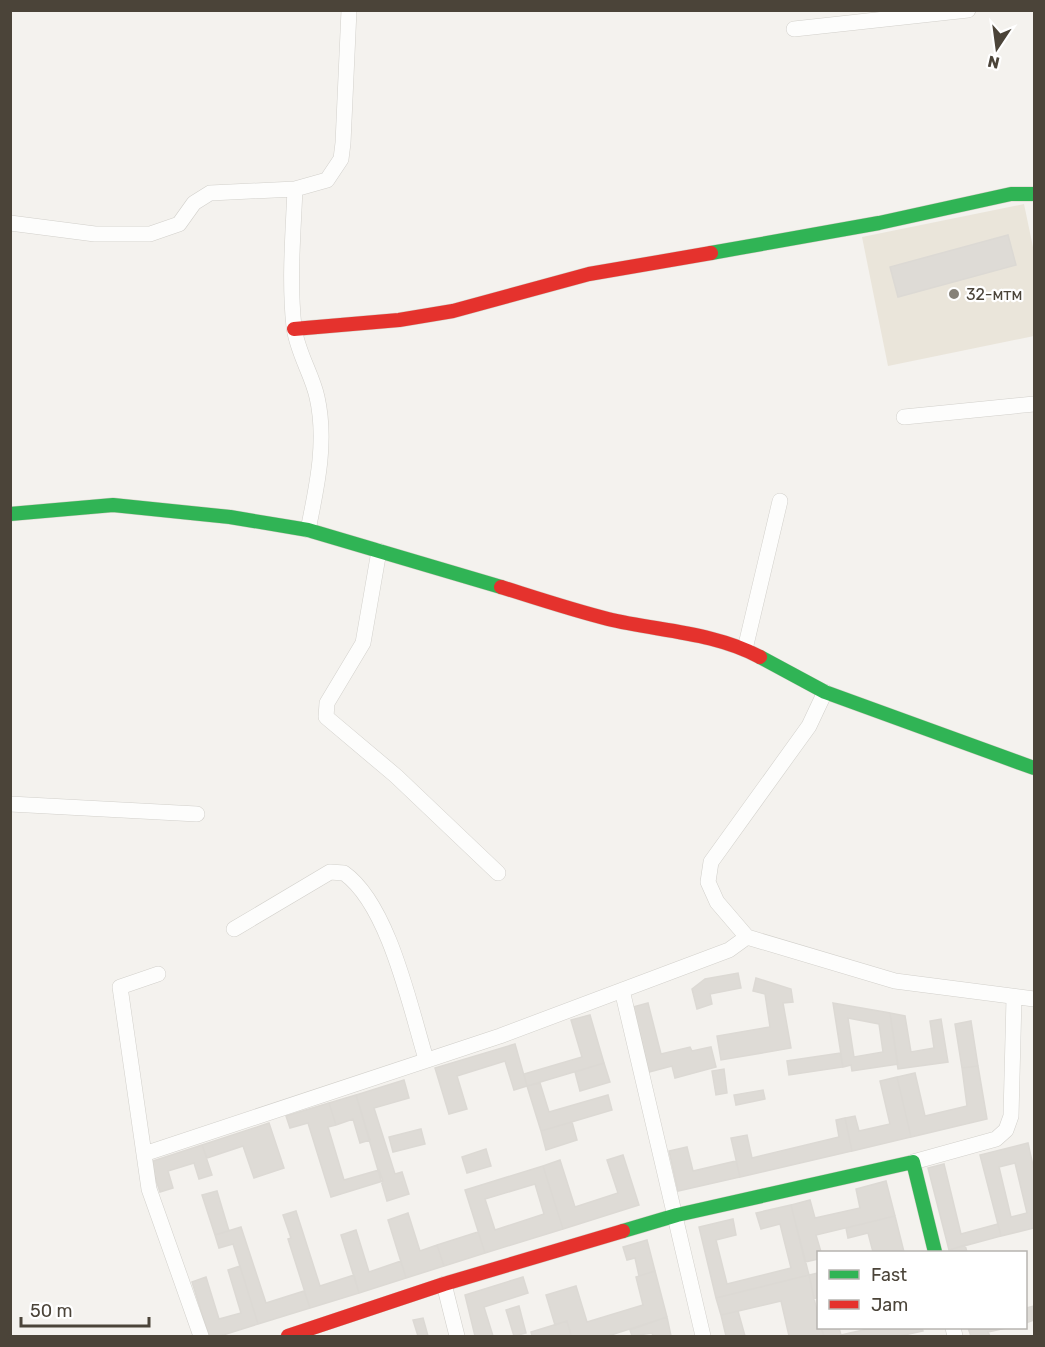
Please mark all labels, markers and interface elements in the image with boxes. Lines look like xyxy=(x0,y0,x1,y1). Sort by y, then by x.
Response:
north arrow xyxy=(967,18,1027,78)
text: N xyxy=(986,52,1001,73)
place label: 32-мтм xyxy=(966,285,1022,304)
marker: 32-мтм xyxy=(947,287,961,301)
legend xyxy=(817,1251,1027,1329)
text: Fast xyxy=(871,1264,907,1286)
scale bar xyxy=(21,1290,148,1328)
text: Jam xyxy=(871,1294,908,1316)
text: 50 m xyxy=(30,1300,73,1322)

